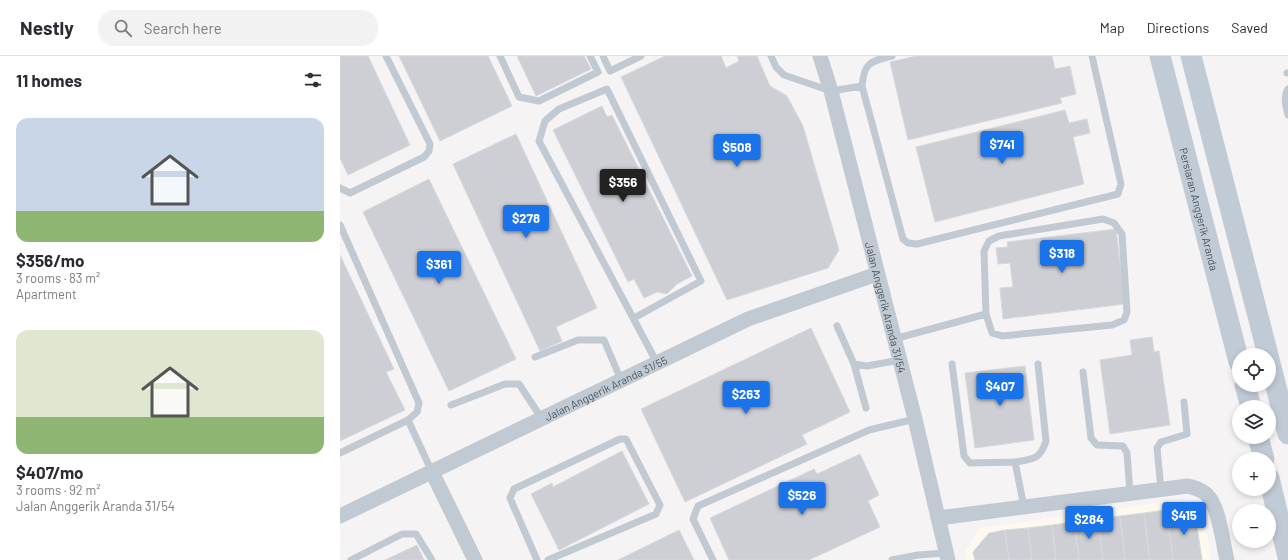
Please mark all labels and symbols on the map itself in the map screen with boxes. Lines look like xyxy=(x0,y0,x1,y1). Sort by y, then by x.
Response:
pin: $741 xyxy=(978,131,1026,165)
pin: $508 xyxy=(713,134,761,168)
street label: Persiaran Anggerik Aranda xyxy=(1177,146,1222,272)
pin: $356 xyxy=(599,169,647,203)
pin: $278 xyxy=(502,205,550,239)
street label: Jalan Anggerik Aranda 31/54 xyxy=(863,240,909,374)
pin: $318 xyxy=(1038,240,1086,274)
pin: $361 xyxy=(415,251,463,285)
street label: Jalan Anggerik Aranda 31/55 xyxy=(542,353,669,423)
pin: $407 xyxy=(976,373,1024,407)
pin: $263 xyxy=(722,381,770,415)
pin: $526 xyxy=(778,482,826,516)
pin: $415 xyxy=(1160,502,1208,536)
pin: $284 xyxy=(1065,506,1113,540)

